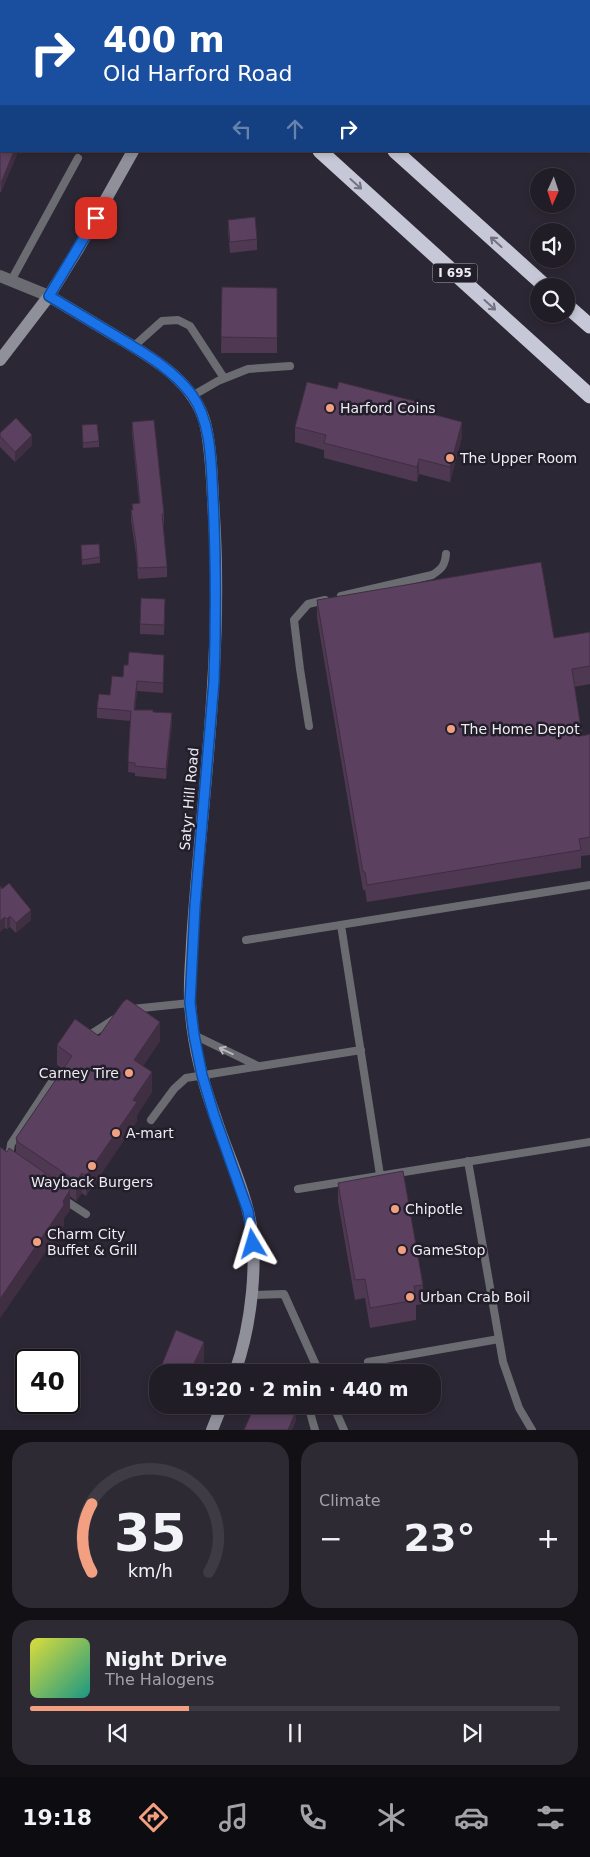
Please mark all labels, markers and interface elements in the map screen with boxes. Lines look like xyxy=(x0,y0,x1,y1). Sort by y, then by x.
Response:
icon: right xyxy=(20,20,85,85)
text: 400 m xyxy=(103,20,225,60)
text: Old Harford Road xyxy=(103,61,292,86)
icon: left xyxy=(228,115,256,143)
icon: ahead xyxy=(281,115,309,143)
icon: right xyxy=(334,115,362,143)
north arrow xyxy=(530,168,575,212)
map controls xyxy=(530,168,575,323)
one-way arrow xyxy=(350,178,363,190)
pin xyxy=(75,197,117,239)
icon: arrive xyxy=(82,204,110,232)
button: sound xyxy=(530,223,575,268)
one-way arrow xyxy=(489,236,502,248)
road number: I 695 xyxy=(432,264,478,282)
button: search xyxy=(530,278,575,323)
one-way arrow xyxy=(483,299,496,311)
place label: Harford Coins xyxy=(340,400,436,416)
marker: Harford Coins xyxy=(324,402,336,414)
place label: The Upper Room xyxy=(459,450,577,466)
marker: The Upper Room xyxy=(444,452,456,464)
place label: The Home Depot xyxy=(460,721,580,737)
marker: The Home Depot xyxy=(445,723,457,735)
street label: Satyr Hill Road xyxy=(177,747,201,851)
one-way arrow xyxy=(219,1045,234,1055)
place label: Carney Tire xyxy=(39,1065,119,1081)
marker: Carney Tire xyxy=(123,1067,135,1079)
place label: A-mart xyxy=(126,1125,174,1141)
marker: A-mart xyxy=(110,1127,122,1139)
marker: Wayback Burgers xyxy=(86,1160,98,1172)
place label: Wayback Burgers xyxy=(31,1174,153,1190)
place label: Chipotle xyxy=(405,1201,463,1217)
marker: Chipotle xyxy=(389,1203,401,1215)
position arrow xyxy=(226,1217,278,1269)
place label: Charm City Buffet & Grill xyxy=(47,1226,137,1258)
marker: Charm City Buffet & Grill xyxy=(31,1236,43,1248)
place label: GameStop xyxy=(412,1242,486,1258)
marker: GameStop xyxy=(396,1244,408,1256)
place label: Urban Crab Boil xyxy=(420,1289,530,1305)
marker: Urban Crab Boil xyxy=(404,1291,416,1303)
speed limit sign: 40 xyxy=(15,1349,80,1414)
text: 19:20 · 2 min · 440 m xyxy=(181,1378,409,1400)
text: Climate xyxy=(319,1491,381,1510)
text: 35 xyxy=(114,1503,187,1563)
text: 23° xyxy=(404,1516,475,1560)
text: − xyxy=(319,1522,342,1555)
text: + xyxy=(537,1522,560,1555)
text: km/h xyxy=(128,1560,173,1581)
text: Night Drive xyxy=(105,1648,227,1670)
text: The Halogens xyxy=(105,1670,214,1689)
icon: previous xyxy=(104,1719,132,1747)
icon: pause xyxy=(281,1719,309,1747)
icon: next xyxy=(458,1719,486,1747)
icon: directions xyxy=(136,1800,171,1835)
icon: music xyxy=(216,1800,251,1835)
icon: phone xyxy=(295,1800,330,1835)
icon: climate xyxy=(374,1800,409,1835)
icon: car xyxy=(454,1800,489,1835)
icon: filters xyxy=(533,1800,568,1835)
text: 19:18 xyxy=(22,1805,92,1830)

